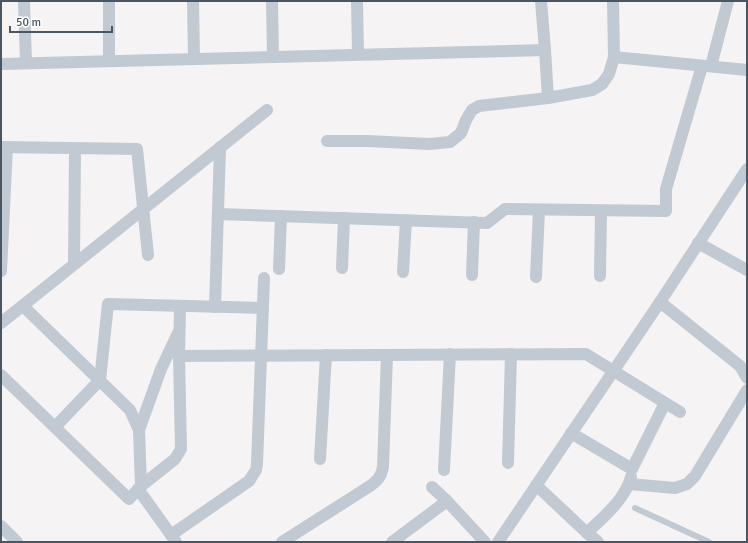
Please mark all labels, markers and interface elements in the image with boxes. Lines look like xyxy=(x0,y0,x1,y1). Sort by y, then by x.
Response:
scale bar xyxy=(10,8,112,34)
text: 50 m xyxy=(16,15,41,30)

